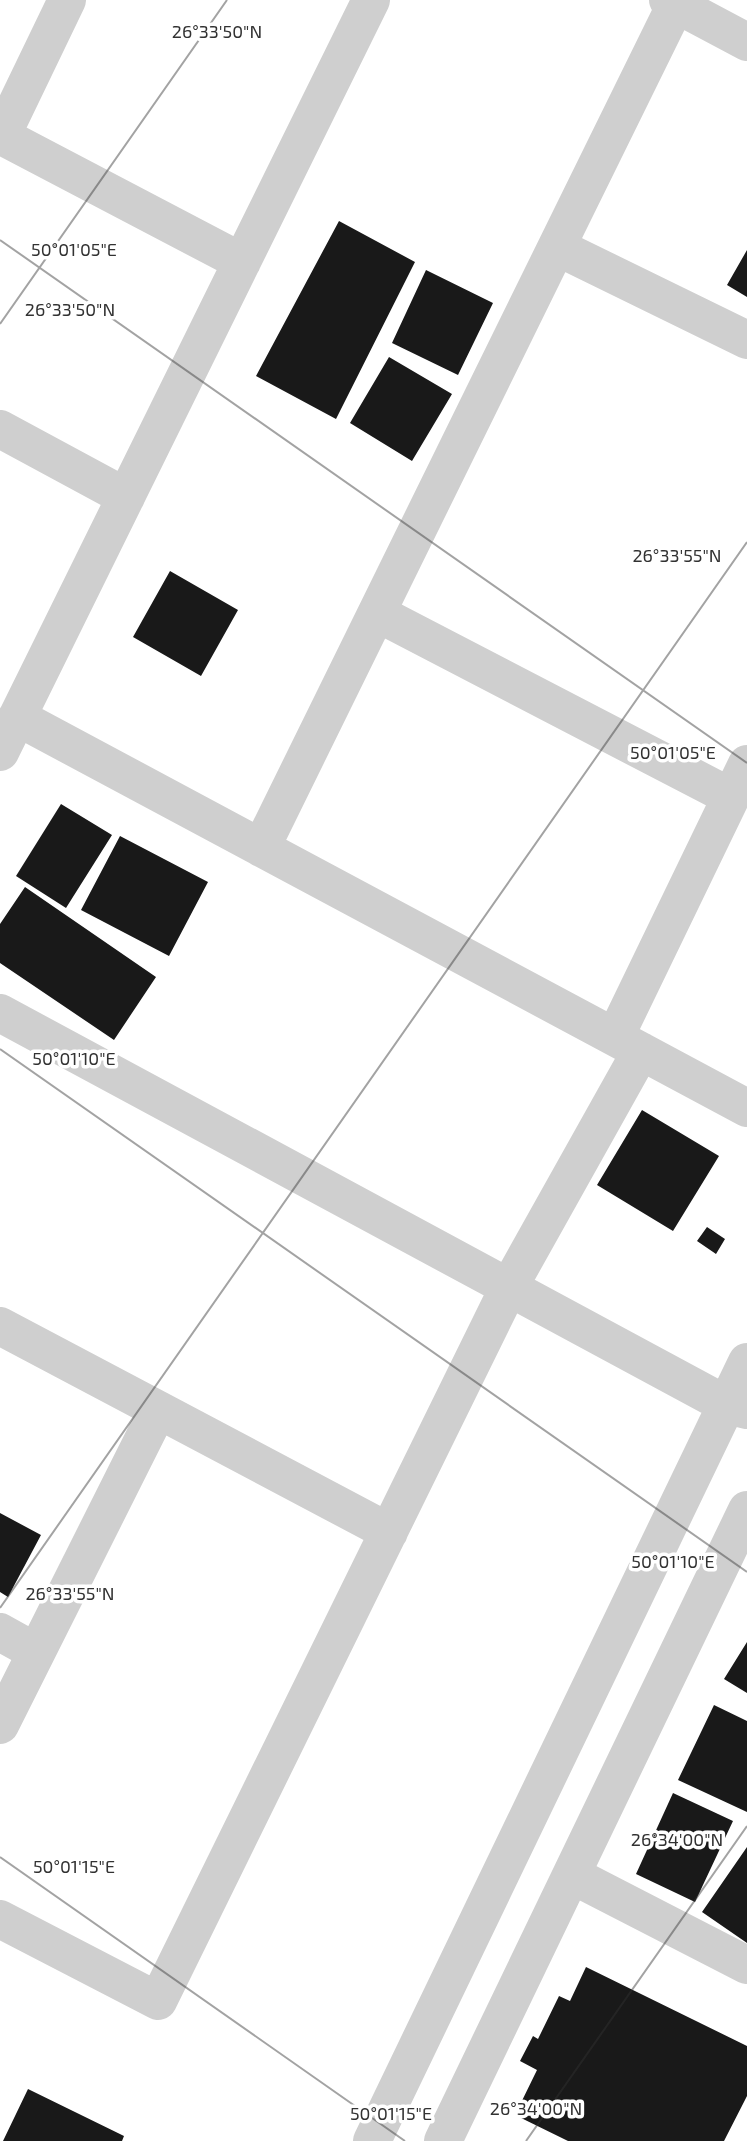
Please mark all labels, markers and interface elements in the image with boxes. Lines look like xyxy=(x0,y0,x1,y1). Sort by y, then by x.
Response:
text: 26°33'50"N xyxy=(172,20,262,42)
text: 50°01'05"E xyxy=(31,238,117,260)
text: 26°33'50"N xyxy=(25,298,115,320)
text: 26°33'55"N xyxy=(632,544,722,566)
text: 50°01'05"E xyxy=(630,741,716,763)
text: 50°01'10"E xyxy=(32,1047,116,1069)
text: 50°01'10"E xyxy=(631,1550,715,1572)
text: 26°33'55"N xyxy=(25,1582,115,1604)
text: 26°34'00"N xyxy=(631,1828,723,1850)
text: 50°01'15"E xyxy=(33,1855,115,1877)
text: 26°34'00"N xyxy=(490,2097,582,2119)
text: 50°01'15"E xyxy=(350,2102,432,2124)

